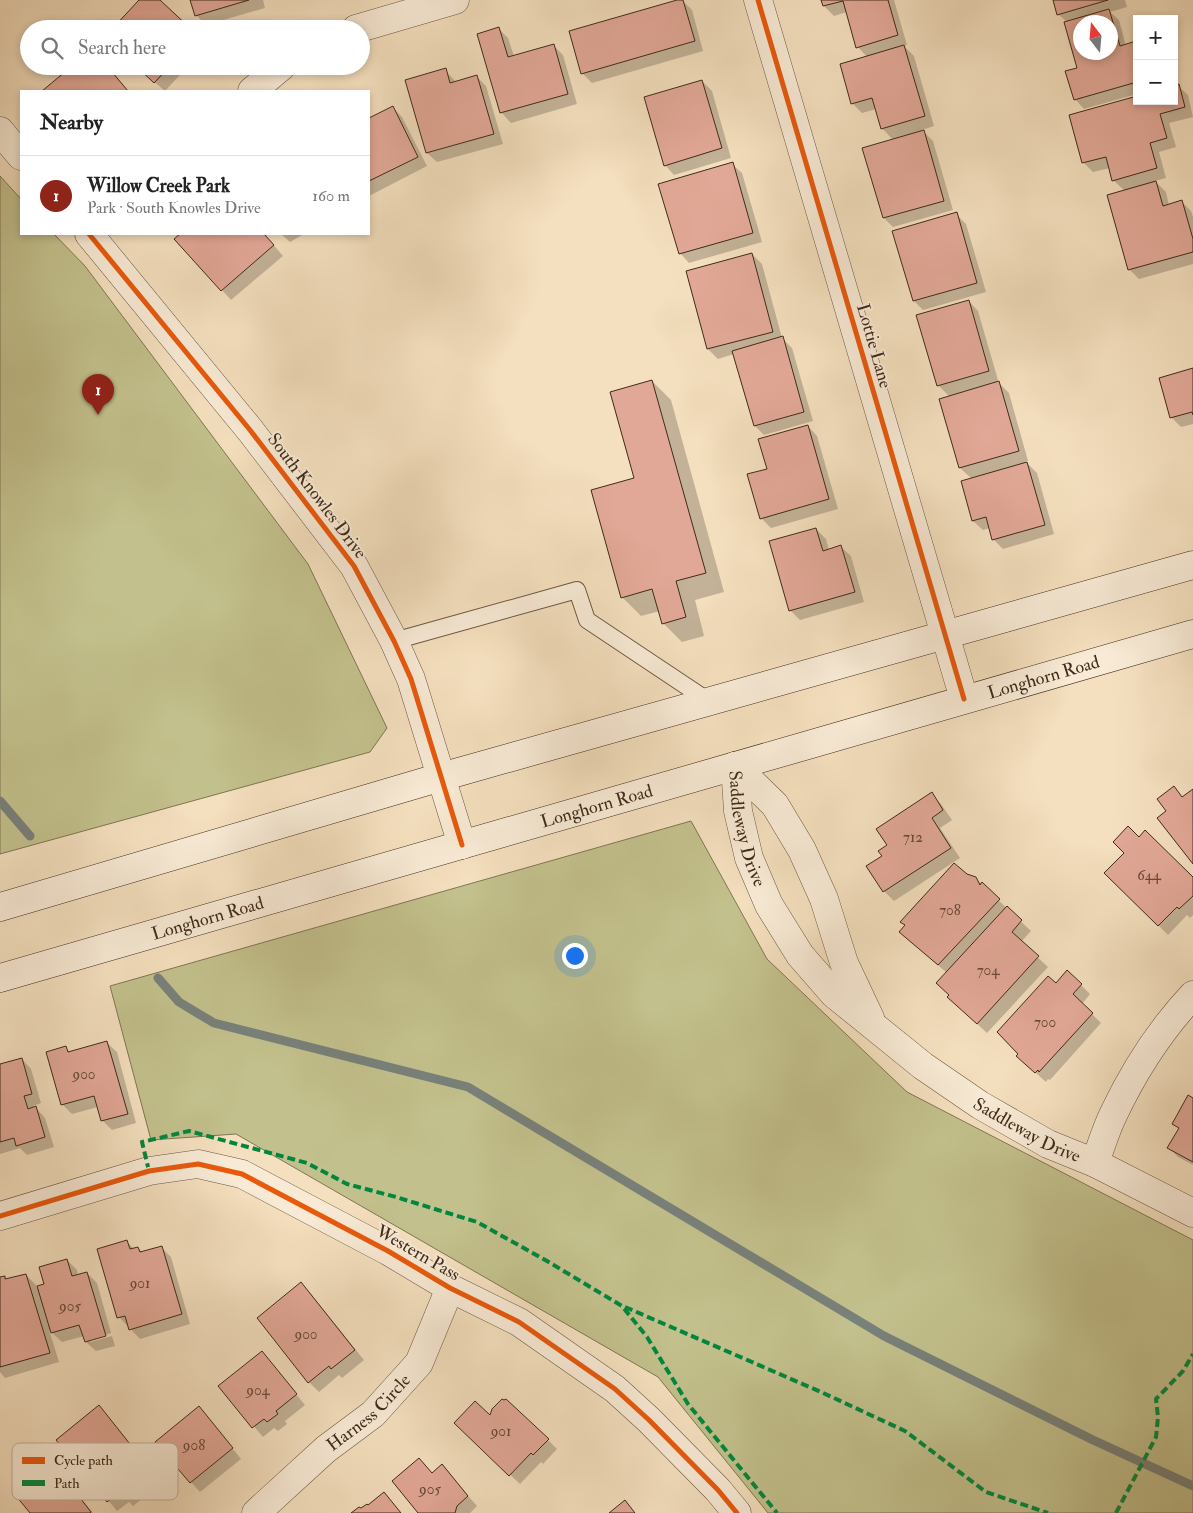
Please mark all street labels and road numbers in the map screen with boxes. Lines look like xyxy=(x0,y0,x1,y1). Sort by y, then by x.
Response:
street label: Lottie Lane xyxy=(851,301,897,391)
street label: South Knowles Drive xyxy=(262,429,372,564)
street label: Longhorn Road xyxy=(985,650,1102,704)
street label: Saddleway Drive xyxy=(724,770,771,890)
street label: Longhorn Road xyxy=(538,779,656,833)
street label: Longhorn Road xyxy=(149,891,266,945)
street label: Saddleway Drive xyxy=(969,1092,1085,1168)
street label: Western Pass xyxy=(371,1219,464,1286)
street label: Harness Circle xyxy=(322,1369,416,1456)

